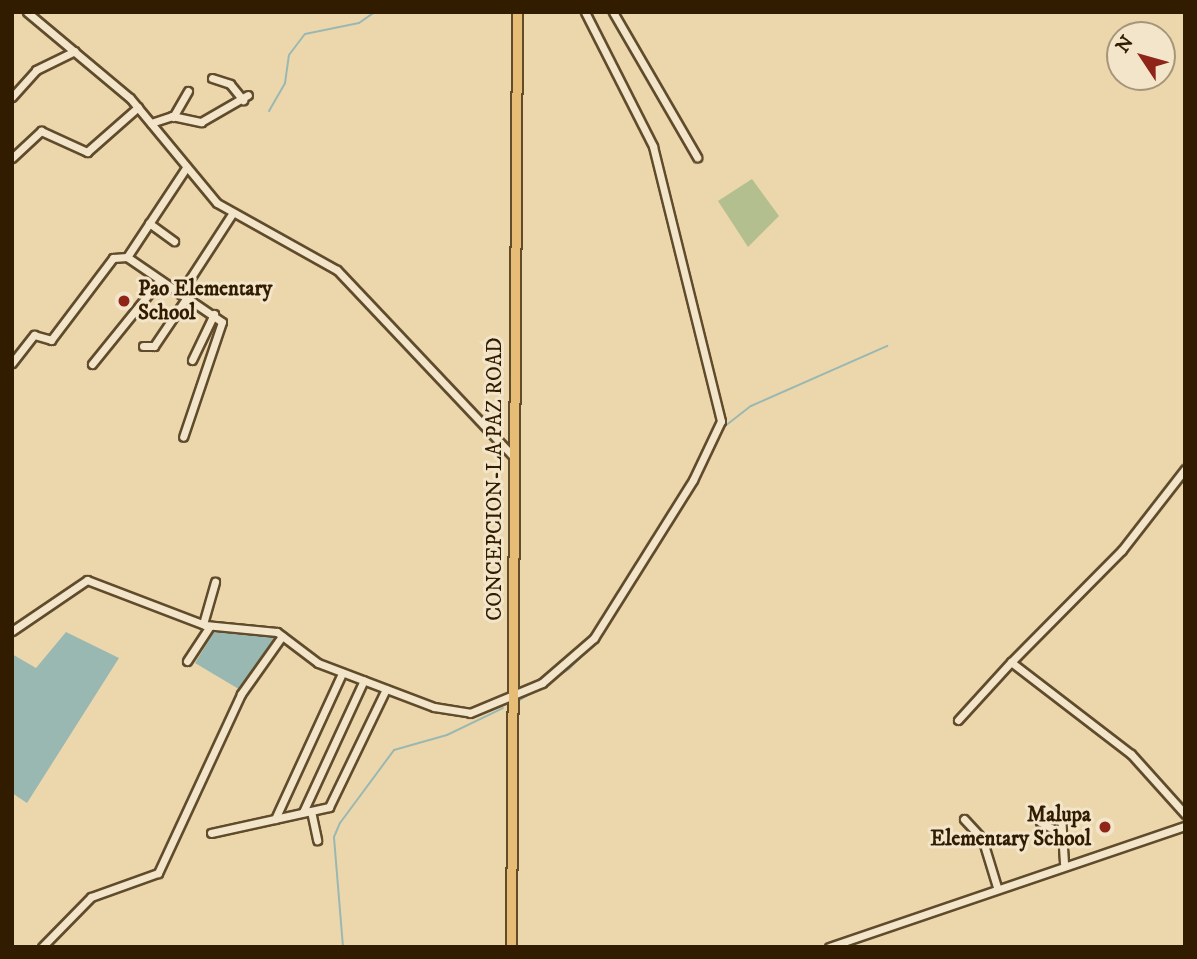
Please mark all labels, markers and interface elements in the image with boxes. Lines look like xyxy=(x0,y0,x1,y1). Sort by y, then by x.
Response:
north arrow xyxy=(1106,21,1176,91)
text: N xyxy=(1111,31,1139,58)
place label: Pao Elementary School xyxy=(138,276,272,326)
marker: Pao Elementary School xyxy=(116,293,132,309)
street label: CONCEPCION-LA PAZ ROAD xyxy=(482,337,508,621)
place label: Malupa Elementary School xyxy=(930,802,1091,852)
marker: Malupa Elementary School xyxy=(1097,819,1113,835)

